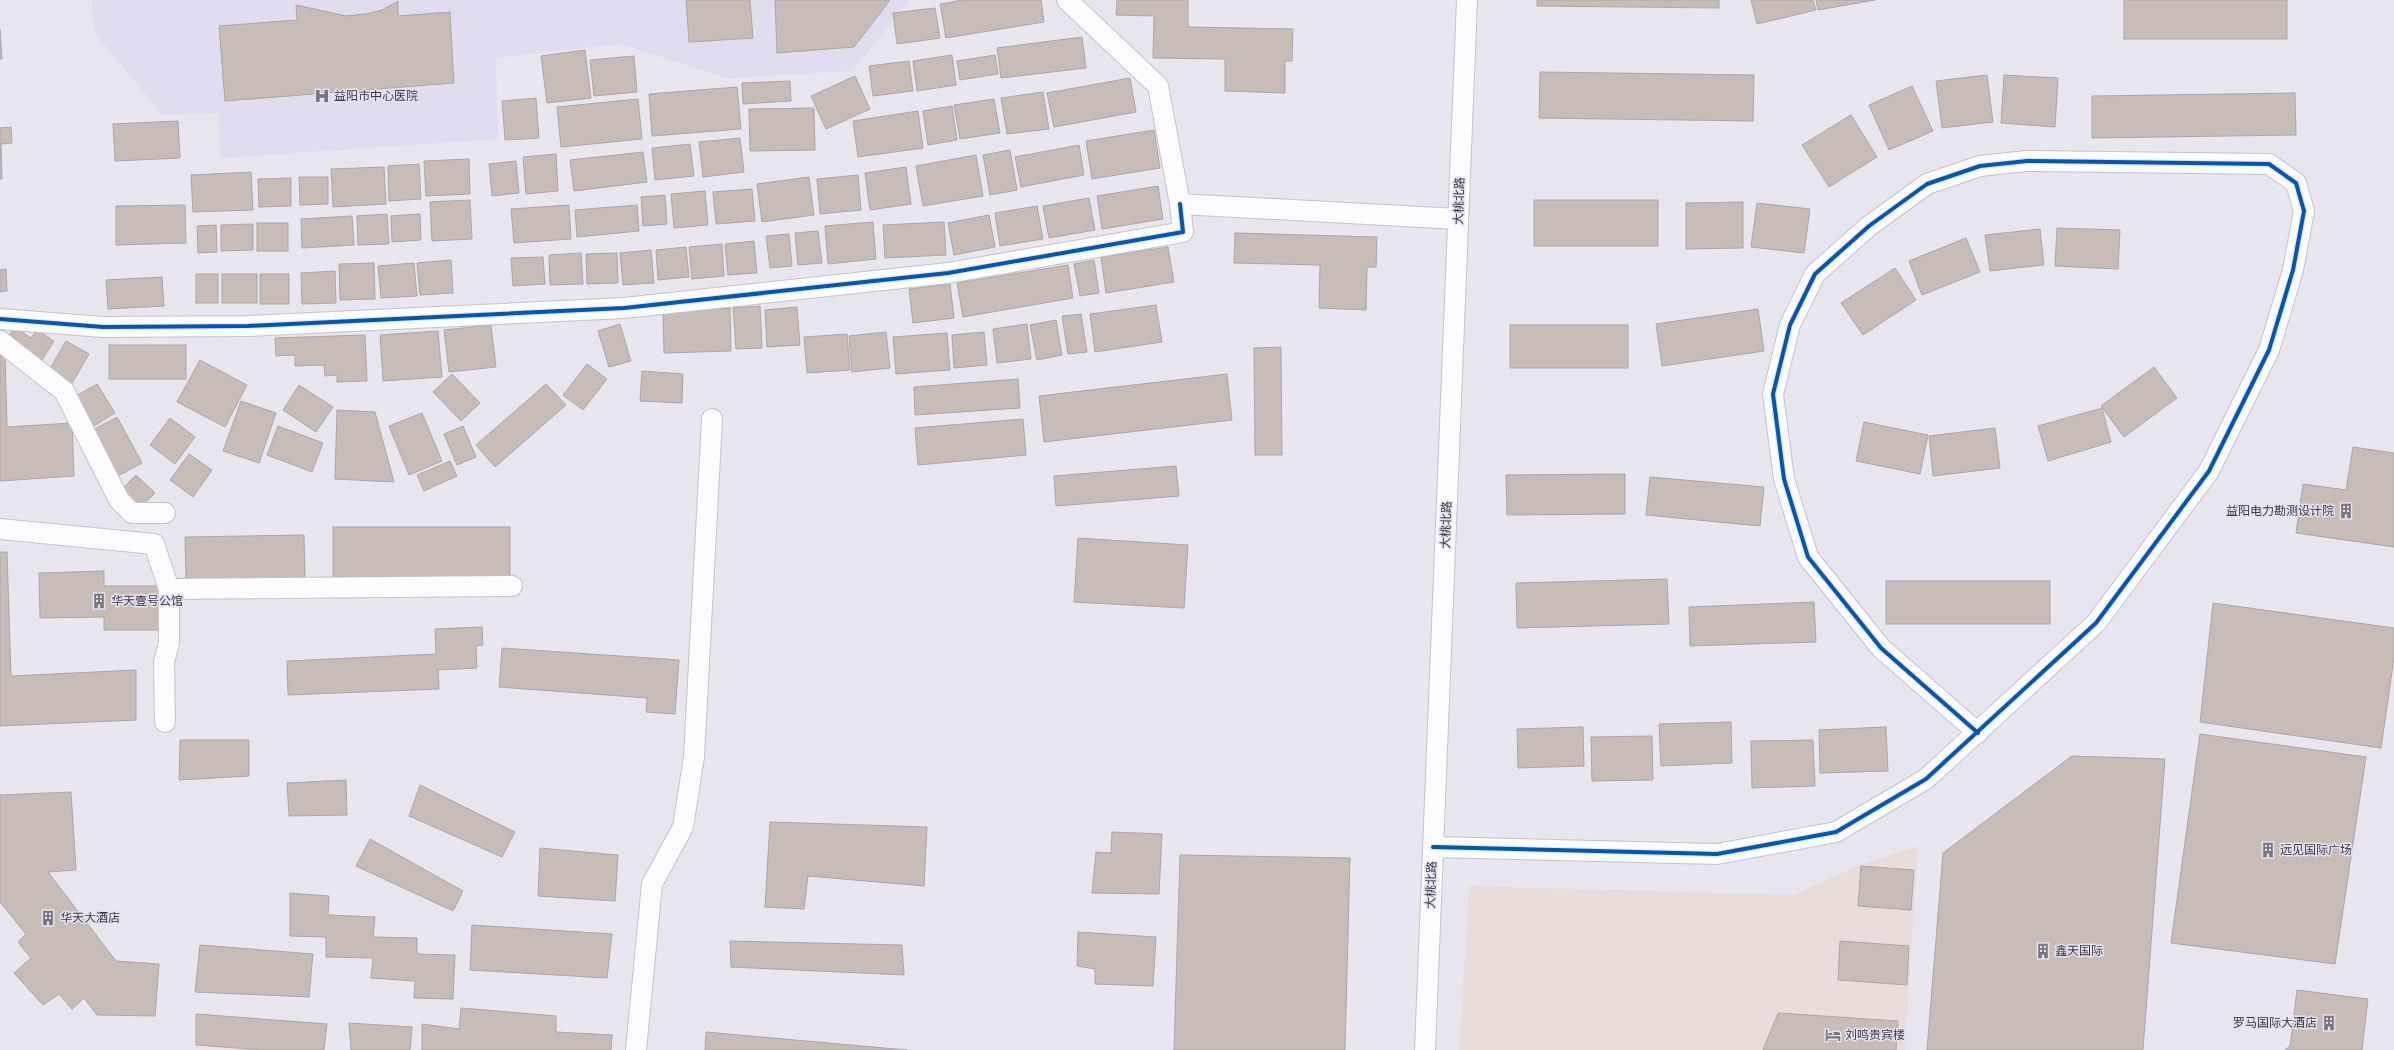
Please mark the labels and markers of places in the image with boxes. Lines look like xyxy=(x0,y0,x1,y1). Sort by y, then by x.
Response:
hospital icon: 益阳市中心医院 xyxy=(313,87,331,105)
place label: 益阳市中心医院 xyxy=(334,89,418,103)
building icon: 益阳电力勘测设计院 xyxy=(2337,502,2355,520)
place label: 益阳电力勘测设计院 xyxy=(2226,504,2334,518)
building icon: 华天壹号公馆 xyxy=(90,592,108,610)
place label: 华天壹号公馆 xyxy=(111,594,183,608)
building icon: 远见国际广场 xyxy=(2259,841,2277,859)
place label: 远见国际广场 xyxy=(2280,843,2352,857)
building icon: 华天大酒店 xyxy=(39,909,57,927)
place label: 华天大酒店 xyxy=(60,911,120,925)
building icon: 鑫天国际 xyxy=(2034,942,2052,960)
place label: 鑫天国际 xyxy=(2055,944,2103,958)
building icon: 罗马国际大酒店 xyxy=(2320,1014,2338,1032)
place label: 罗马国际大酒店 xyxy=(2233,1016,2317,1030)
hotel icon: 刘鸣贵宾楼 xyxy=(1824,1026,1842,1044)
place label: 刘鸣贵宾楼 xyxy=(1845,1028,1905,1042)

